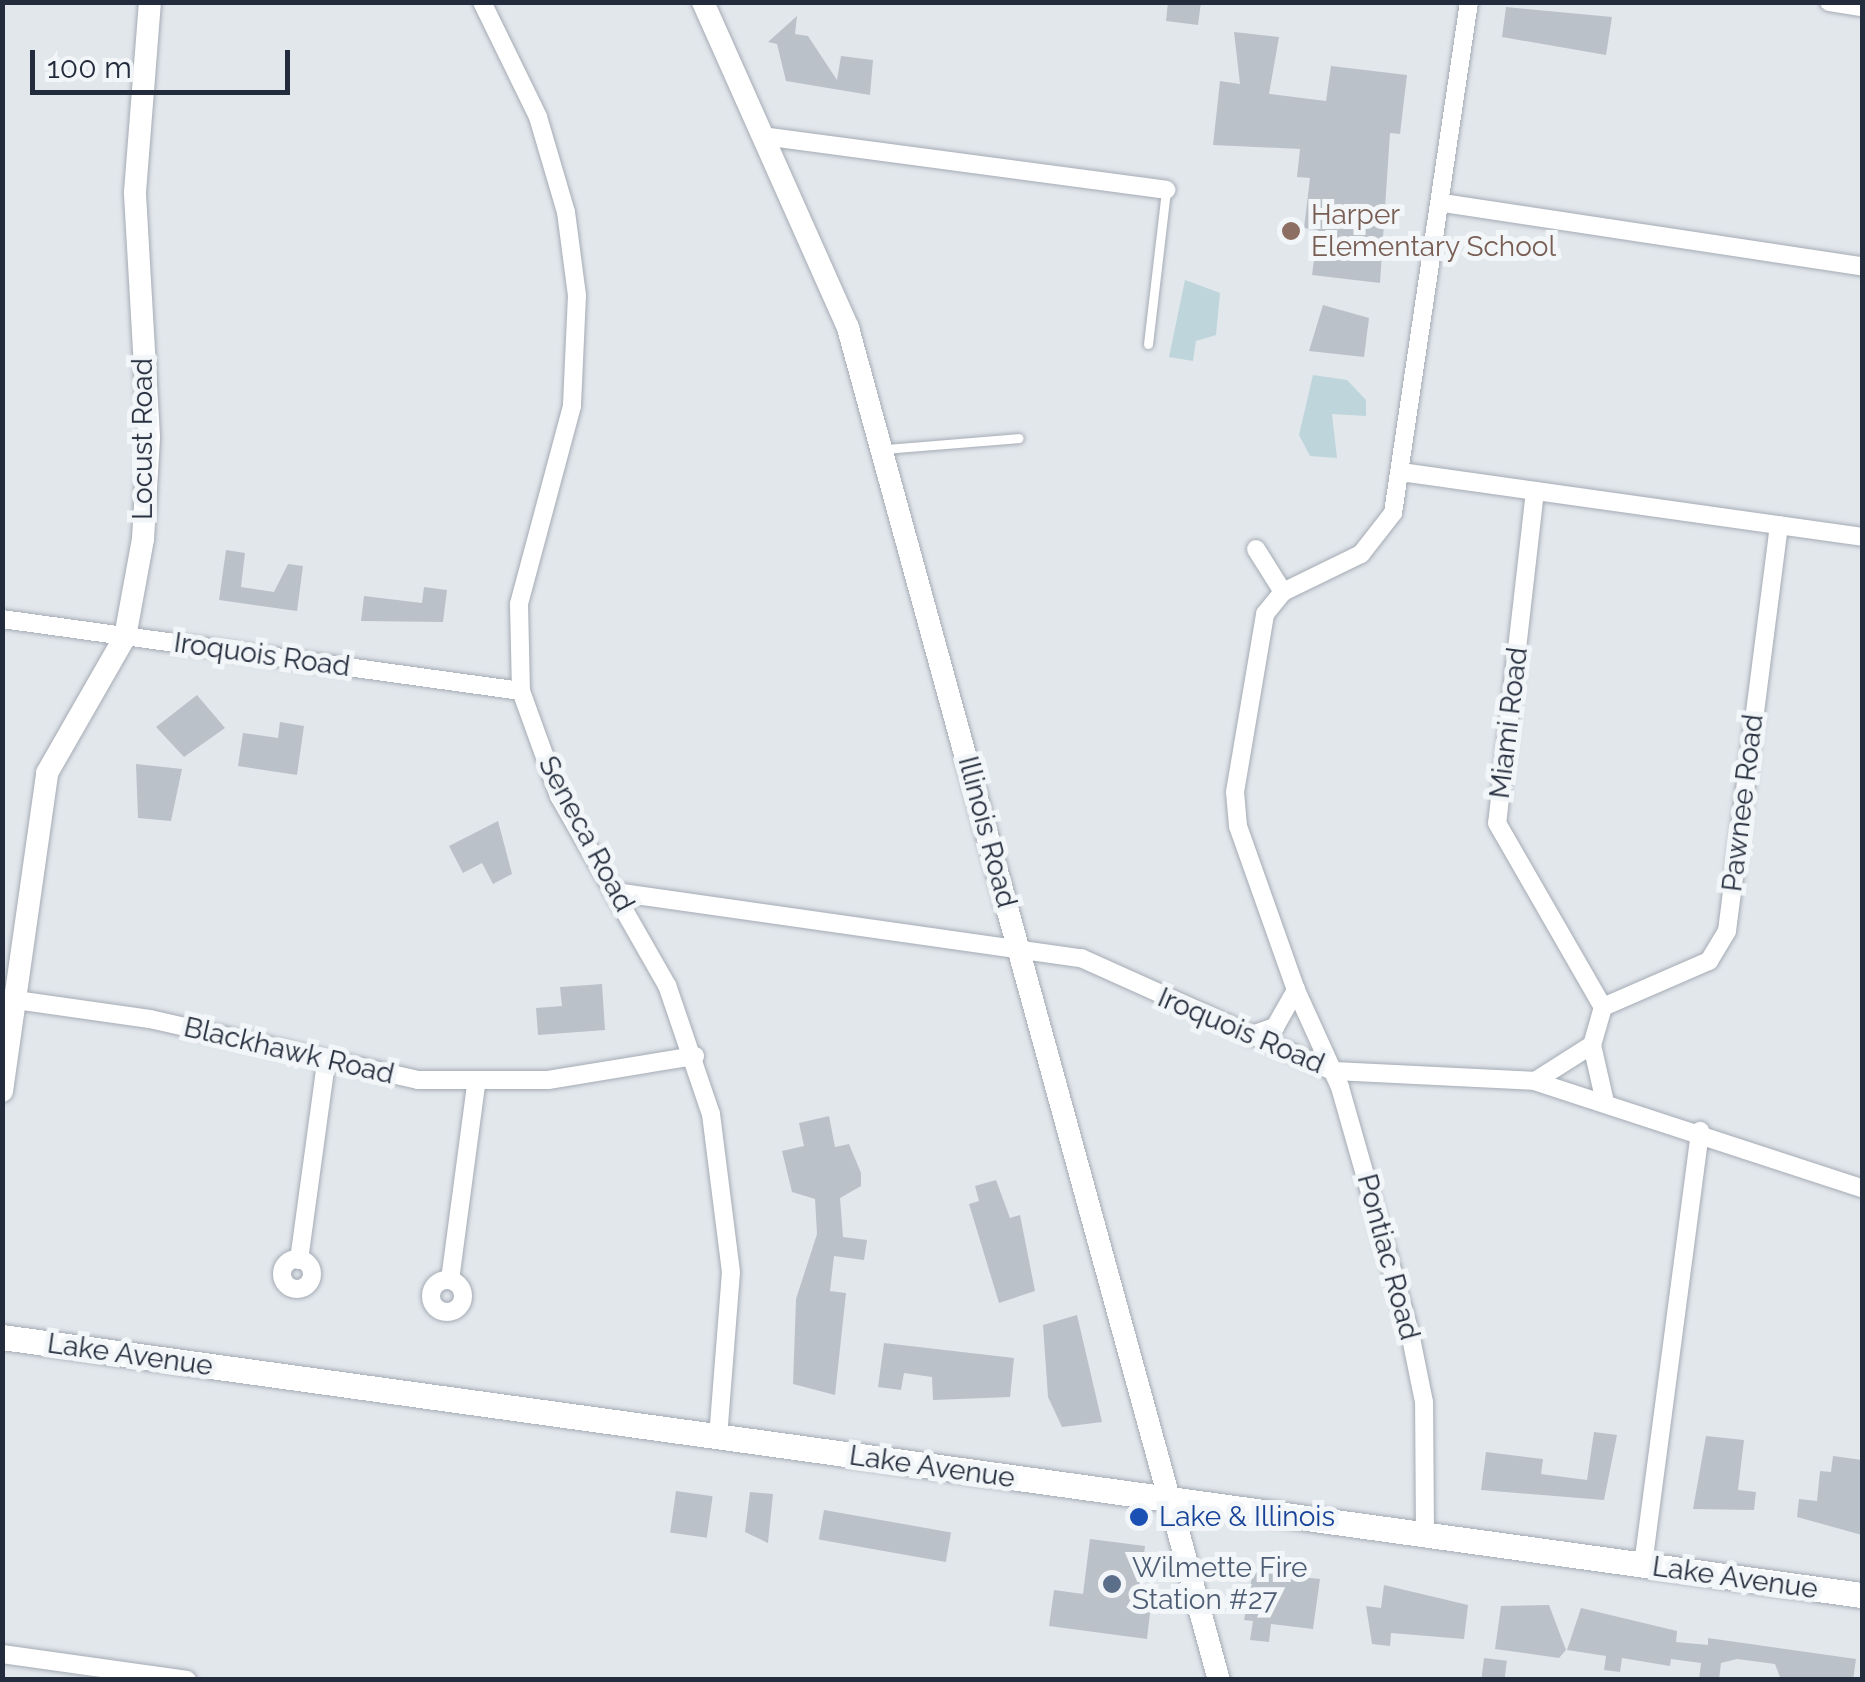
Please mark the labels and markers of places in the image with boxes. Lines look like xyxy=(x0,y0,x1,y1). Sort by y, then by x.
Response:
place label: Harper Elementary School xyxy=(1311,198,1557,264)
marker: Harper Elementary School xyxy=(1280,220,1302,242)
place label: Lake & Illinois xyxy=(1159,1500,1335,1534)
marker: Lake & Illinois xyxy=(1128,1506,1150,1528)
place label: Wilmette Fire Station #27 xyxy=(1132,1551,1308,1617)
marker: Wilmette Fire Station #27 xyxy=(1101,1573,1123,1595)

